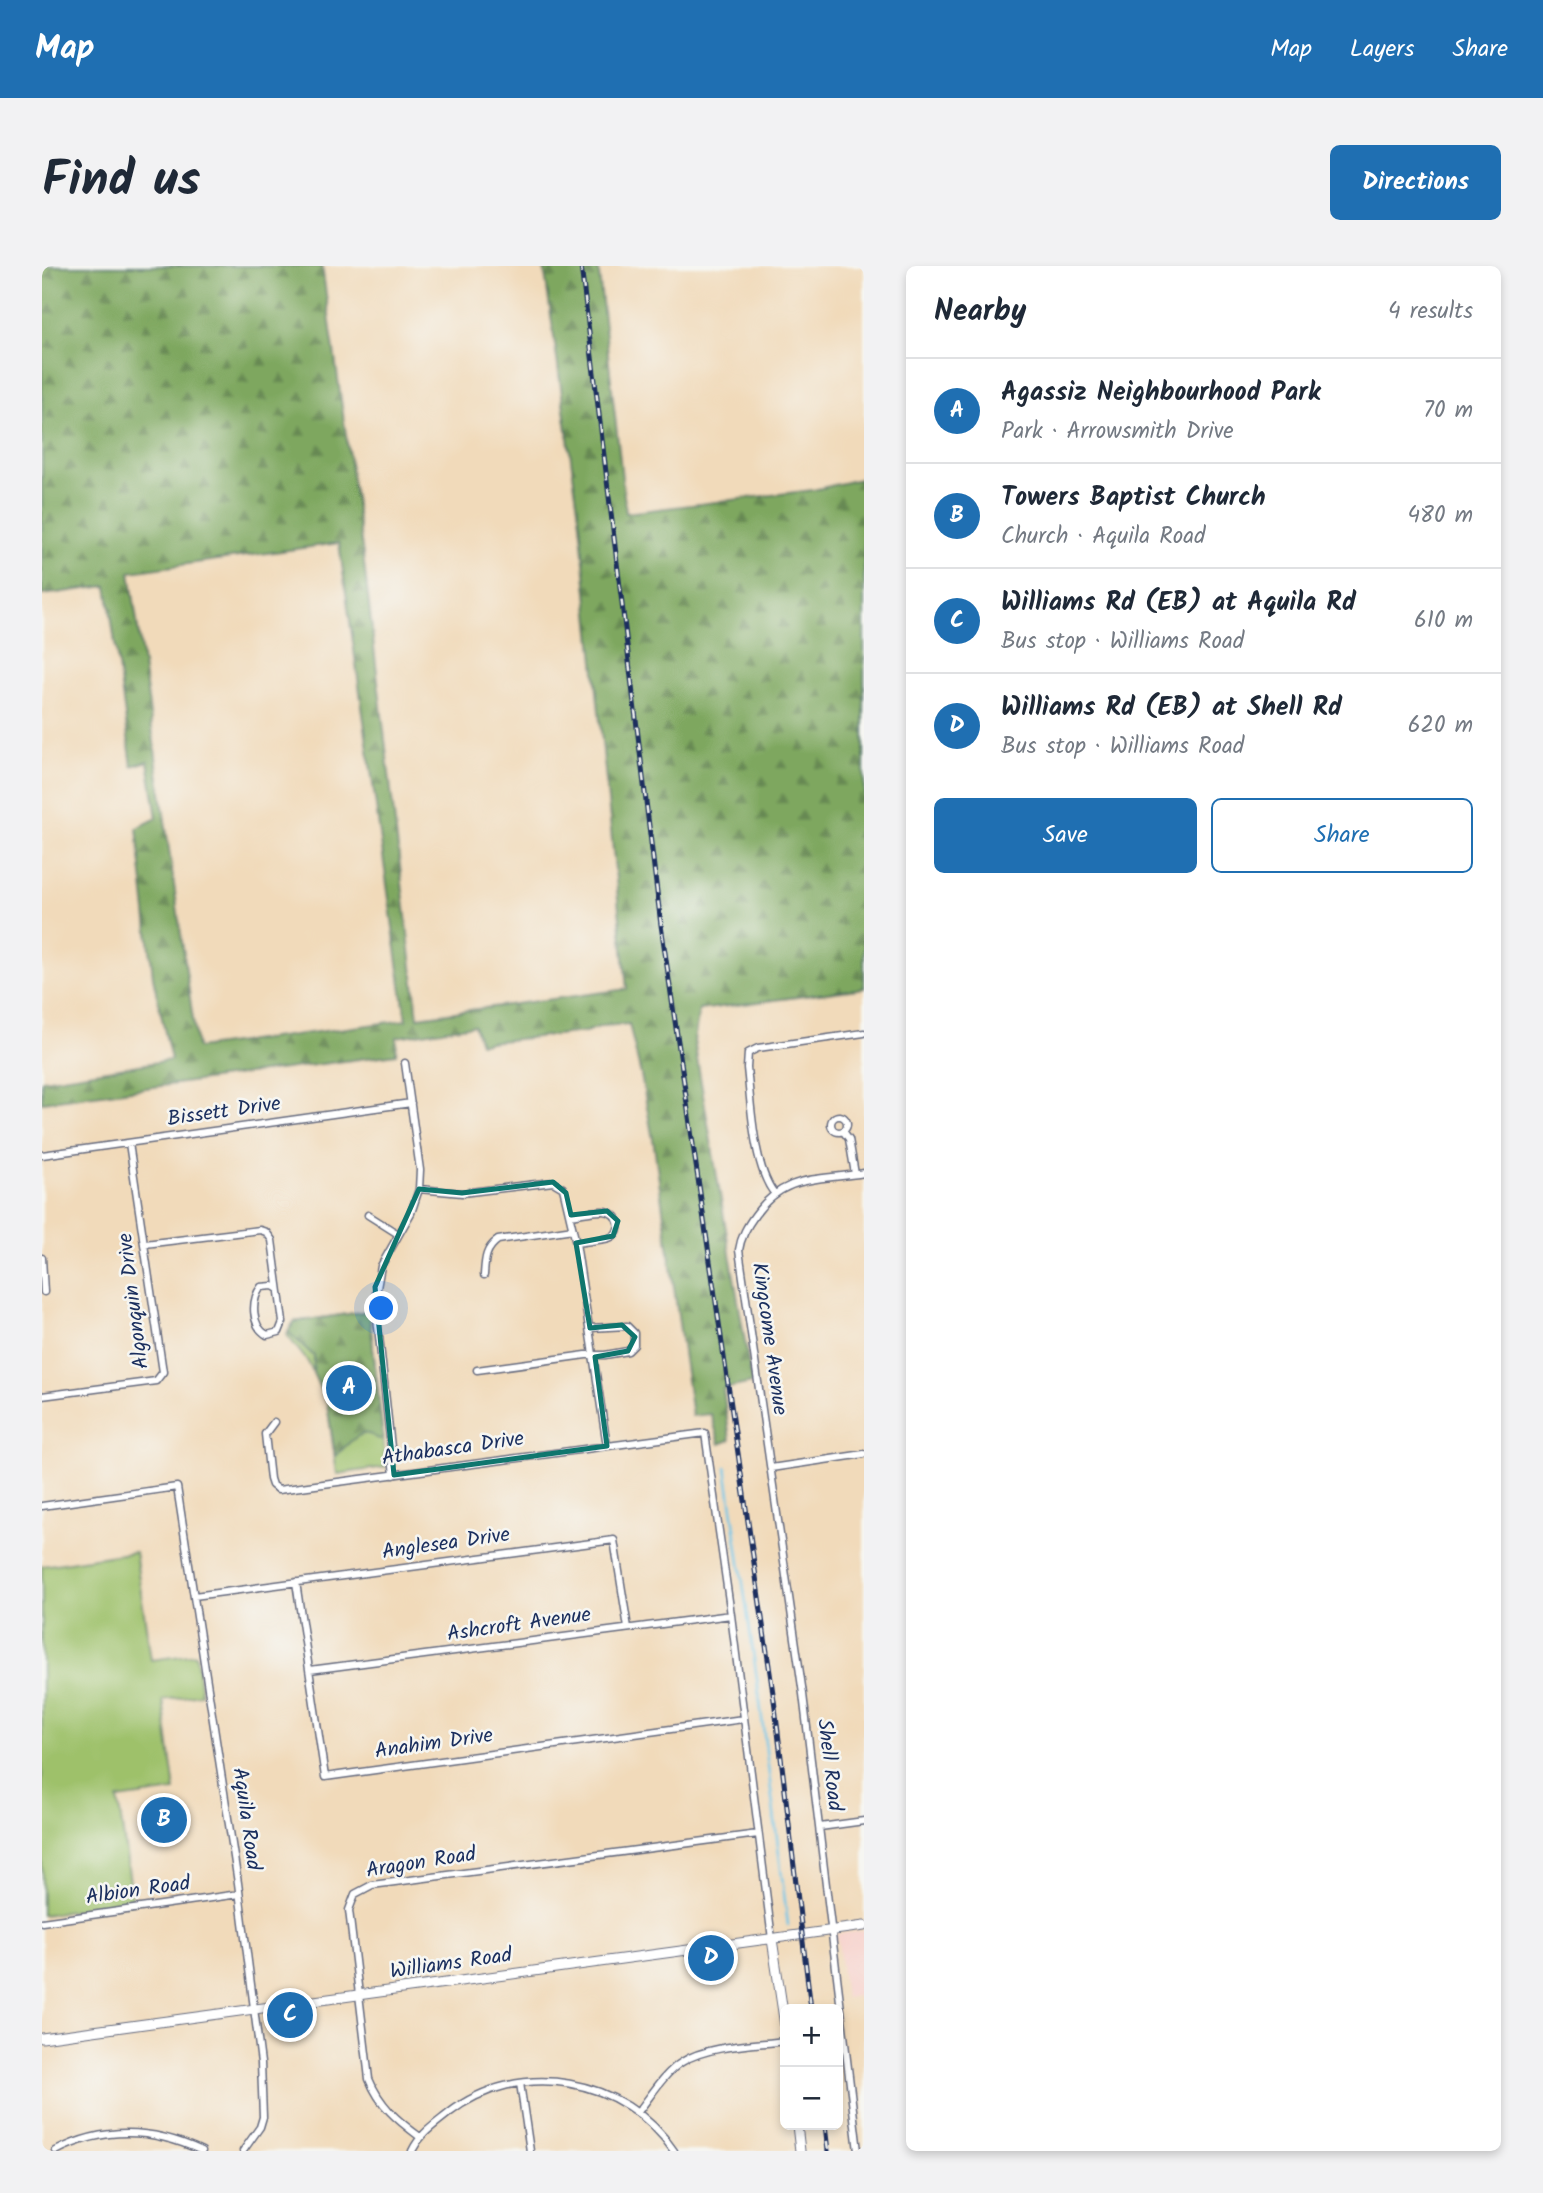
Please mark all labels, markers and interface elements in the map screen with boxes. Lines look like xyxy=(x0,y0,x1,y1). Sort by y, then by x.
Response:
text: Map xyxy=(35,23,95,76)
text: Map xyxy=(1270,30,1312,69)
text: Layers xyxy=(1350,30,1414,69)
text: Share xyxy=(1452,30,1508,69)
text: Find us xyxy=(42,143,200,221)
button: Directions xyxy=(1330,145,1501,220)
text: Nearby xyxy=(934,288,1026,336)
text: 4 results xyxy=(1388,294,1473,330)
text: Agassiz Neighbourhood Park xyxy=(1001,372,1320,414)
text: A xyxy=(950,393,964,429)
text: 70 m xyxy=(1423,393,1473,429)
text: Park · Arrowsmith Drive xyxy=(1001,414,1234,450)
text: Towers Baptist Church xyxy=(1001,477,1266,519)
text: B xyxy=(950,498,964,534)
text: 480 m xyxy=(1407,498,1473,534)
text: Church · Aquila Road xyxy=(1001,519,1205,555)
text: Williams Rd (EB) at Aquila Rd xyxy=(1001,582,1356,624)
text: C xyxy=(950,603,964,639)
text: 610 m xyxy=(1414,603,1473,639)
text: Bus stop · Williams Road xyxy=(1001,624,1244,660)
text: Williams Rd (EB) at Shell Rd xyxy=(1001,687,1342,729)
text: D xyxy=(949,708,965,744)
text: 620 m xyxy=(1408,708,1473,744)
text: Bus stop · Williams Road xyxy=(1001,729,1244,765)
button: Save xyxy=(934,798,1197,873)
button: Share xyxy=(1211,798,1473,873)
street label: Bissett Drive xyxy=(165,1088,283,1136)
street label: Algonquin Drive xyxy=(109,1230,159,1371)
street label: Kingcome Avenue xyxy=(742,1261,796,1418)
your location xyxy=(364,1291,398,1325)
pin: A xyxy=(326,1362,372,1414)
street label: Athabasca Drive xyxy=(380,1423,527,1475)
street label: Anglesea Drive xyxy=(380,1519,513,1569)
street label: Ashcroft Avenue xyxy=(445,1598,594,1651)
street label: Shell Road xyxy=(807,1717,851,1814)
street label: Anahim Drive xyxy=(373,1719,496,1769)
street label: Aquila Road xyxy=(222,1766,270,1873)
pin: B xyxy=(141,1794,187,1846)
street label: Aragon Road xyxy=(364,1838,479,1888)
street label: Albion Road xyxy=(84,1867,193,1915)
pin: D xyxy=(688,1932,734,1984)
street label: Williams Road xyxy=(388,1939,515,1989)
pin: C xyxy=(267,1989,313,2041)
map controls xyxy=(780,2004,843,2130)
button: + xyxy=(780,2004,843,2067)
button: − xyxy=(780,2067,843,2130)

